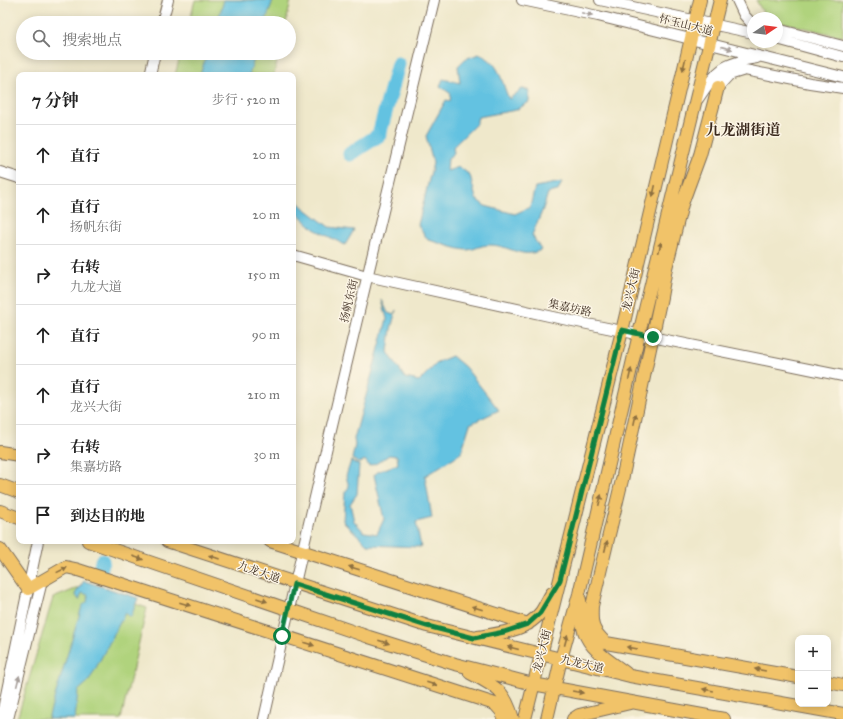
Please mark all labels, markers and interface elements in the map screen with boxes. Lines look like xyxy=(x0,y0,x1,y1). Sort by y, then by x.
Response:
one-way arrow xyxy=(581,11,593,17)
street label: 怀玉山大道 xyxy=(658,12,714,38)
north arrow xyxy=(747,12,783,48)
search box xyxy=(16,16,296,60)
icon: search xyxy=(30,27,52,49)
text: 搜索地点 xyxy=(62,31,122,49)
one-way arrow xyxy=(721,45,733,51)
one-way arrow xyxy=(681,59,687,71)
text: 7 分钟 xyxy=(32,90,79,111)
text: 步行 · 520 m xyxy=(212,92,280,108)
district label: 九龙湖街道 xyxy=(705,121,781,139)
icon: ahead xyxy=(32,144,54,166)
text: 直行 xyxy=(70,147,100,165)
text: 20 m xyxy=(252,147,280,163)
one-way arrow xyxy=(651,185,657,198)
text: 直行 xyxy=(70,198,100,216)
icon: ahead xyxy=(32,204,54,226)
text: 20 m xyxy=(252,207,280,223)
text: 扬帆东街 xyxy=(70,219,122,235)
one-way arrow xyxy=(657,241,663,253)
text: 右转 xyxy=(70,258,100,276)
icon: right xyxy=(32,264,54,286)
text: 150 m xyxy=(248,267,280,283)
street label: 龙兴大街 xyxy=(620,267,642,313)
street label: 扬帆东街 xyxy=(338,278,360,324)
text: 九龙大道 xyxy=(70,279,122,295)
street label: 集嘉坊路 xyxy=(547,297,593,319)
icon: ahead xyxy=(32,324,54,346)
text: 直行 xyxy=(70,327,100,345)
text: 90 m xyxy=(252,327,280,343)
route end xyxy=(644,328,662,346)
one-way arrow xyxy=(627,367,633,380)
text: 直行 xyxy=(70,378,100,396)
icon: ahead xyxy=(32,384,54,406)
text: 210 m xyxy=(247,387,280,403)
text: 龙兴大街 xyxy=(70,399,122,415)
one-way arrow xyxy=(632,413,638,425)
text: 右转 xyxy=(70,438,100,456)
icon: right xyxy=(32,444,54,466)
text: 30 m xyxy=(254,447,280,463)
text: 集嘉坊路 xyxy=(70,459,122,475)
one-way arrow xyxy=(598,494,604,507)
icon: arrive xyxy=(32,504,54,526)
text: 到达目的地 xyxy=(70,507,145,525)
one-way arrow xyxy=(604,540,610,552)
one-way arrow xyxy=(208,554,220,560)
one-way arrow xyxy=(133,555,145,561)
street label: 九龙大道 xyxy=(236,559,282,585)
one-way arrow xyxy=(347,565,359,571)
one-way arrow xyxy=(56,567,68,573)
one-way arrow xyxy=(256,597,268,603)
one-way arrow xyxy=(179,601,191,607)
one-way arrow xyxy=(471,605,483,611)
route start xyxy=(273,627,291,645)
street label: 龙兴大街 xyxy=(530,628,554,674)
one-way arrow xyxy=(564,634,570,647)
map controls xyxy=(795,635,831,707)
button: + xyxy=(795,635,831,671)
one-way arrow xyxy=(379,639,391,645)
one-way arrow xyxy=(303,641,315,647)
one-way arrow xyxy=(507,644,519,650)
one-way arrow xyxy=(625,644,638,650)
street label: 九龙大道 xyxy=(559,653,605,675)
one-way arrow xyxy=(753,667,766,673)
button: − xyxy=(795,671,831,707)
one-way arrow xyxy=(15,675,21,687)
one-way arrow xyxy=(427,681,439,687)
one-way arrow xyxy=(702,687,714,693)
one-way arrow xyxy=(572,689,584,695)

